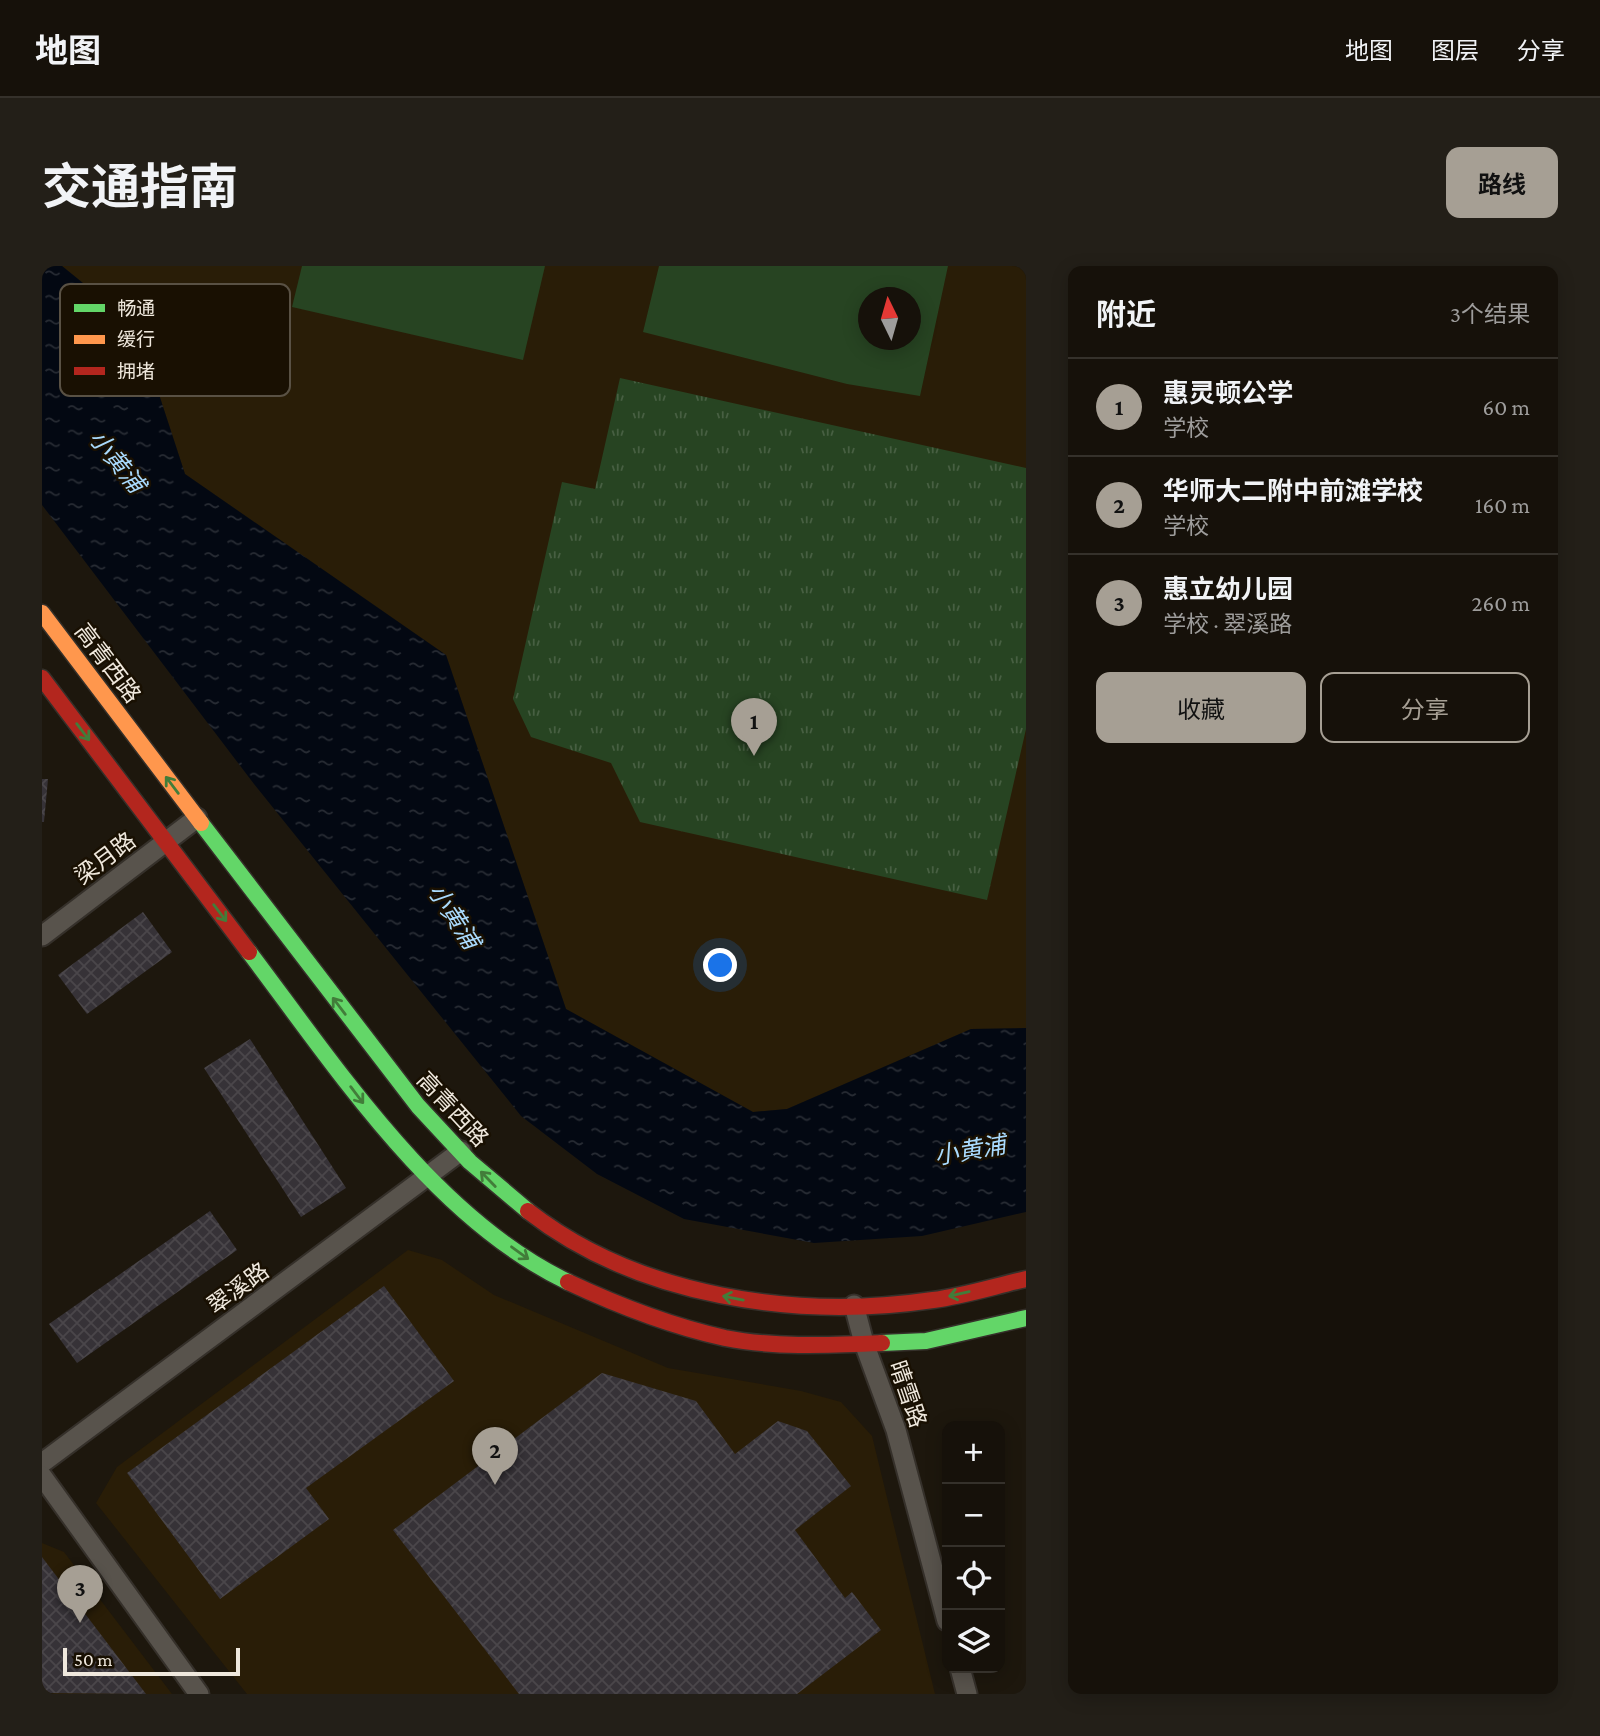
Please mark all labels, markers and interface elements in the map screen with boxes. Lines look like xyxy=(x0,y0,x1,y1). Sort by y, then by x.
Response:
text: 地图 xyxy=(35,32,101,69)
text: 地图 xyxy=(1345,37,1393,64)
text: 图层 xyxy=(1431,37,1479,64)
text: 分享 xyxy=(1517,37,1565,64)
button: 路线 xyxy=(1446,147,1558,218)
text: 交通指南 xyxy=(42,160,238,215)
legend xyxy=(60,284,290,396)
north arrow xyxy=(858,287,921,350)
text: 畅通 xyxy=(117,298,155,319)
text: 附近 xyxy=(1096,298,1156,331)
text: 3个结果 xyxy=(1450,301,1530,327)
text: 缓行 xyxy=(117,329,155,350)
text: 拥堵 xyxy=(117,361,155,382)
text: 惠灵顿公学 xyxy=(1163,379,1293,408)
text: 1 xyxy=(1115,394,1123,420)
text: 60 m xyxy=(1483,394,1530,420)
text: 学校 xyxy=(1163,415,1209,441)
water label: 小黄浦 xyxy=(84,425,153,501)
text: 华师大二附中前滩学校 xyxy=(1163,477,1423,506)
text: 2 xyxy=(1113,492,1125,518)
text: 160 m xyxy=(1475,492,1530,518)
text: 学校 xyxy=(1163,513,1209,539)
text: 惠立幼儿园 xyxy=(1163,575,1293,604)
text: 3 xyxy=(1113,590,1125,616)
text: 260 m xyxy=(1472,590,1530,616)
text: 学校 · 翠溪路 xyxy=(1163,611,1292,637)
street label: 高青西路 xyxy=(70,618,146,708)
button: 收藏 xyxy=(1096,672,1306,743)
button: 分享 xyxy=(1320,672,1530,743)
pin: 1 xyxy=(731,698,777,756)
one-way arrow xyxy=(76,722,91,741)
one-way arrow xyxy=(165,776,179,795)
street label: 梁月路 xyxy=(70,827,140,889)
water label: 小黄浦 xyxy=(423,878,487,957)
one-way arrow xyxy=(213,904,228,922)
your location xyxy=(703,948,737,982)
one-way arrow xyxy=(331,997,346,1015)
street label: 高青西路 xyxy=(412,1066,494,1152)
one-way arrow xyxy=(350,1085,365,1104)
water label: 小黄浦 xyxy=(932,1130,1012,1170)
one-way arrow xyxy=(480,1171,497,1188)
one-way arrow xyxy=(510,1246,529,1260)
street label: 翠溪路 xyxy=(202,1257,274,1319)
one-way arrow xyxy=(948,1287,971,1301)
one-way arrow xyxy=(722,1291,745,1305)
street label: 晴雪路 xyxy=(884,1357,932,1431)
map controls xyxy=(942,1421,1005,1673)
button: + xyxy=(942,1421,1005,1484)
pin: 2 xyxy=(472,1427,518,1485)
button: − xyxy=(942,1484,1005,1547)
button: locate xyxy=(942,1547,1005,1610)
pin: 3 xyxy=(57,1565,103,1623)
button: layers xyxy=(942,1610,1005,1673)
scale bar xyxy=(63,1645,240,1677)
text: 50 m xyxy=(74,1649,113,1670)

